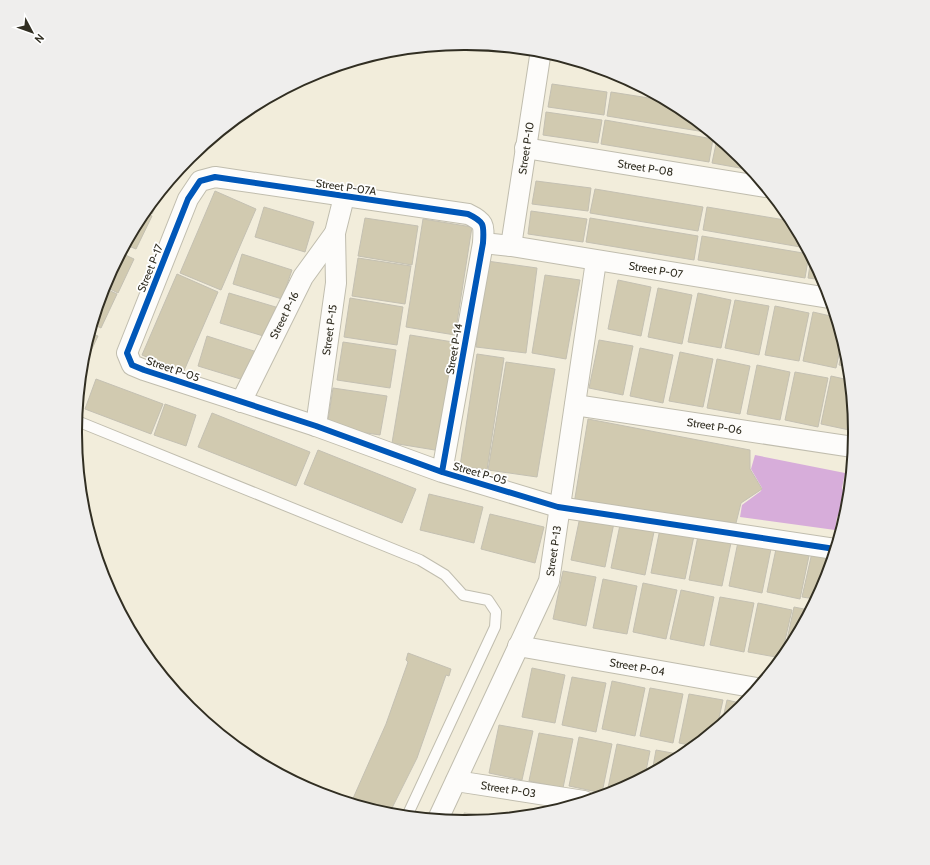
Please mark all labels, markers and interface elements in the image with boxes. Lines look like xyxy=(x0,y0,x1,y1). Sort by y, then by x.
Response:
north arrow xyxy=(12,12,52,52)
text: N xyxy=(32,31,47,46)
street label: Street P-10 xyxy=(515,121,537,175)
street label: Street P-08 xyxy=(617,156,674,179)
street label: Street P-07A xyxy=(315,176,377,198)
street label: Street P-17 xyxy=(134,241,166,294)
street label: Street P-07 xyxy=(628,258,685,281)
street label: Street P-16 xyxy=(266,289,302,341)
street label: Street P-15 xyxy=(319,304,340,356)
street label: Street P-14 xyxy=(443,322,465,376)
street label: Street P-05 xyxy=(145,353,201,385)
street label: Street P-06 xyxy=(686,415,743,437)
street label: Street P-05 xyxy=(451,459,509,487)
street label: Street P-13 xyxy=(543,525,564,577)
street label: Street P-04 xyxy=(608,655,667,679)
street label: Street P-03 xyxy=(480,778,537,800)

